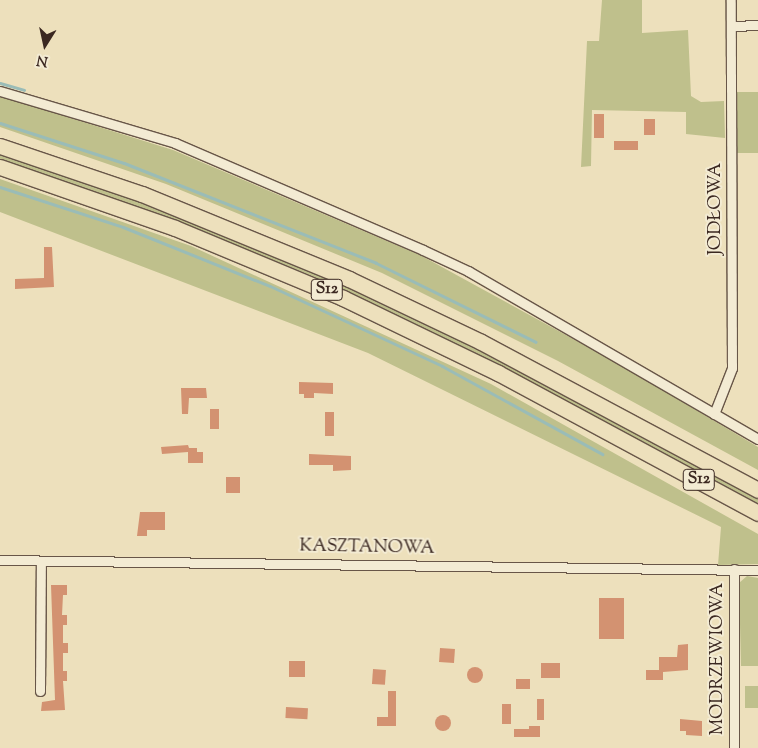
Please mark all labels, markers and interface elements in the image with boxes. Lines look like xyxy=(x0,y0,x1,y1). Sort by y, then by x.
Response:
north arrow xyxy=(20,20,70,70)
text: N xyxy=(35,49,50,71)
street label: JODŁOWA xyxy=(705,163,727,255)
road number: S12 xyxy=(311,276,343,304)
road number: S12 xyxy=(683,466,715,494)
street label: KASZTANOWA xyxy=(299,536,435,560)
street label: MODRZEWIOWA xyxy=(707,583,729,735)

